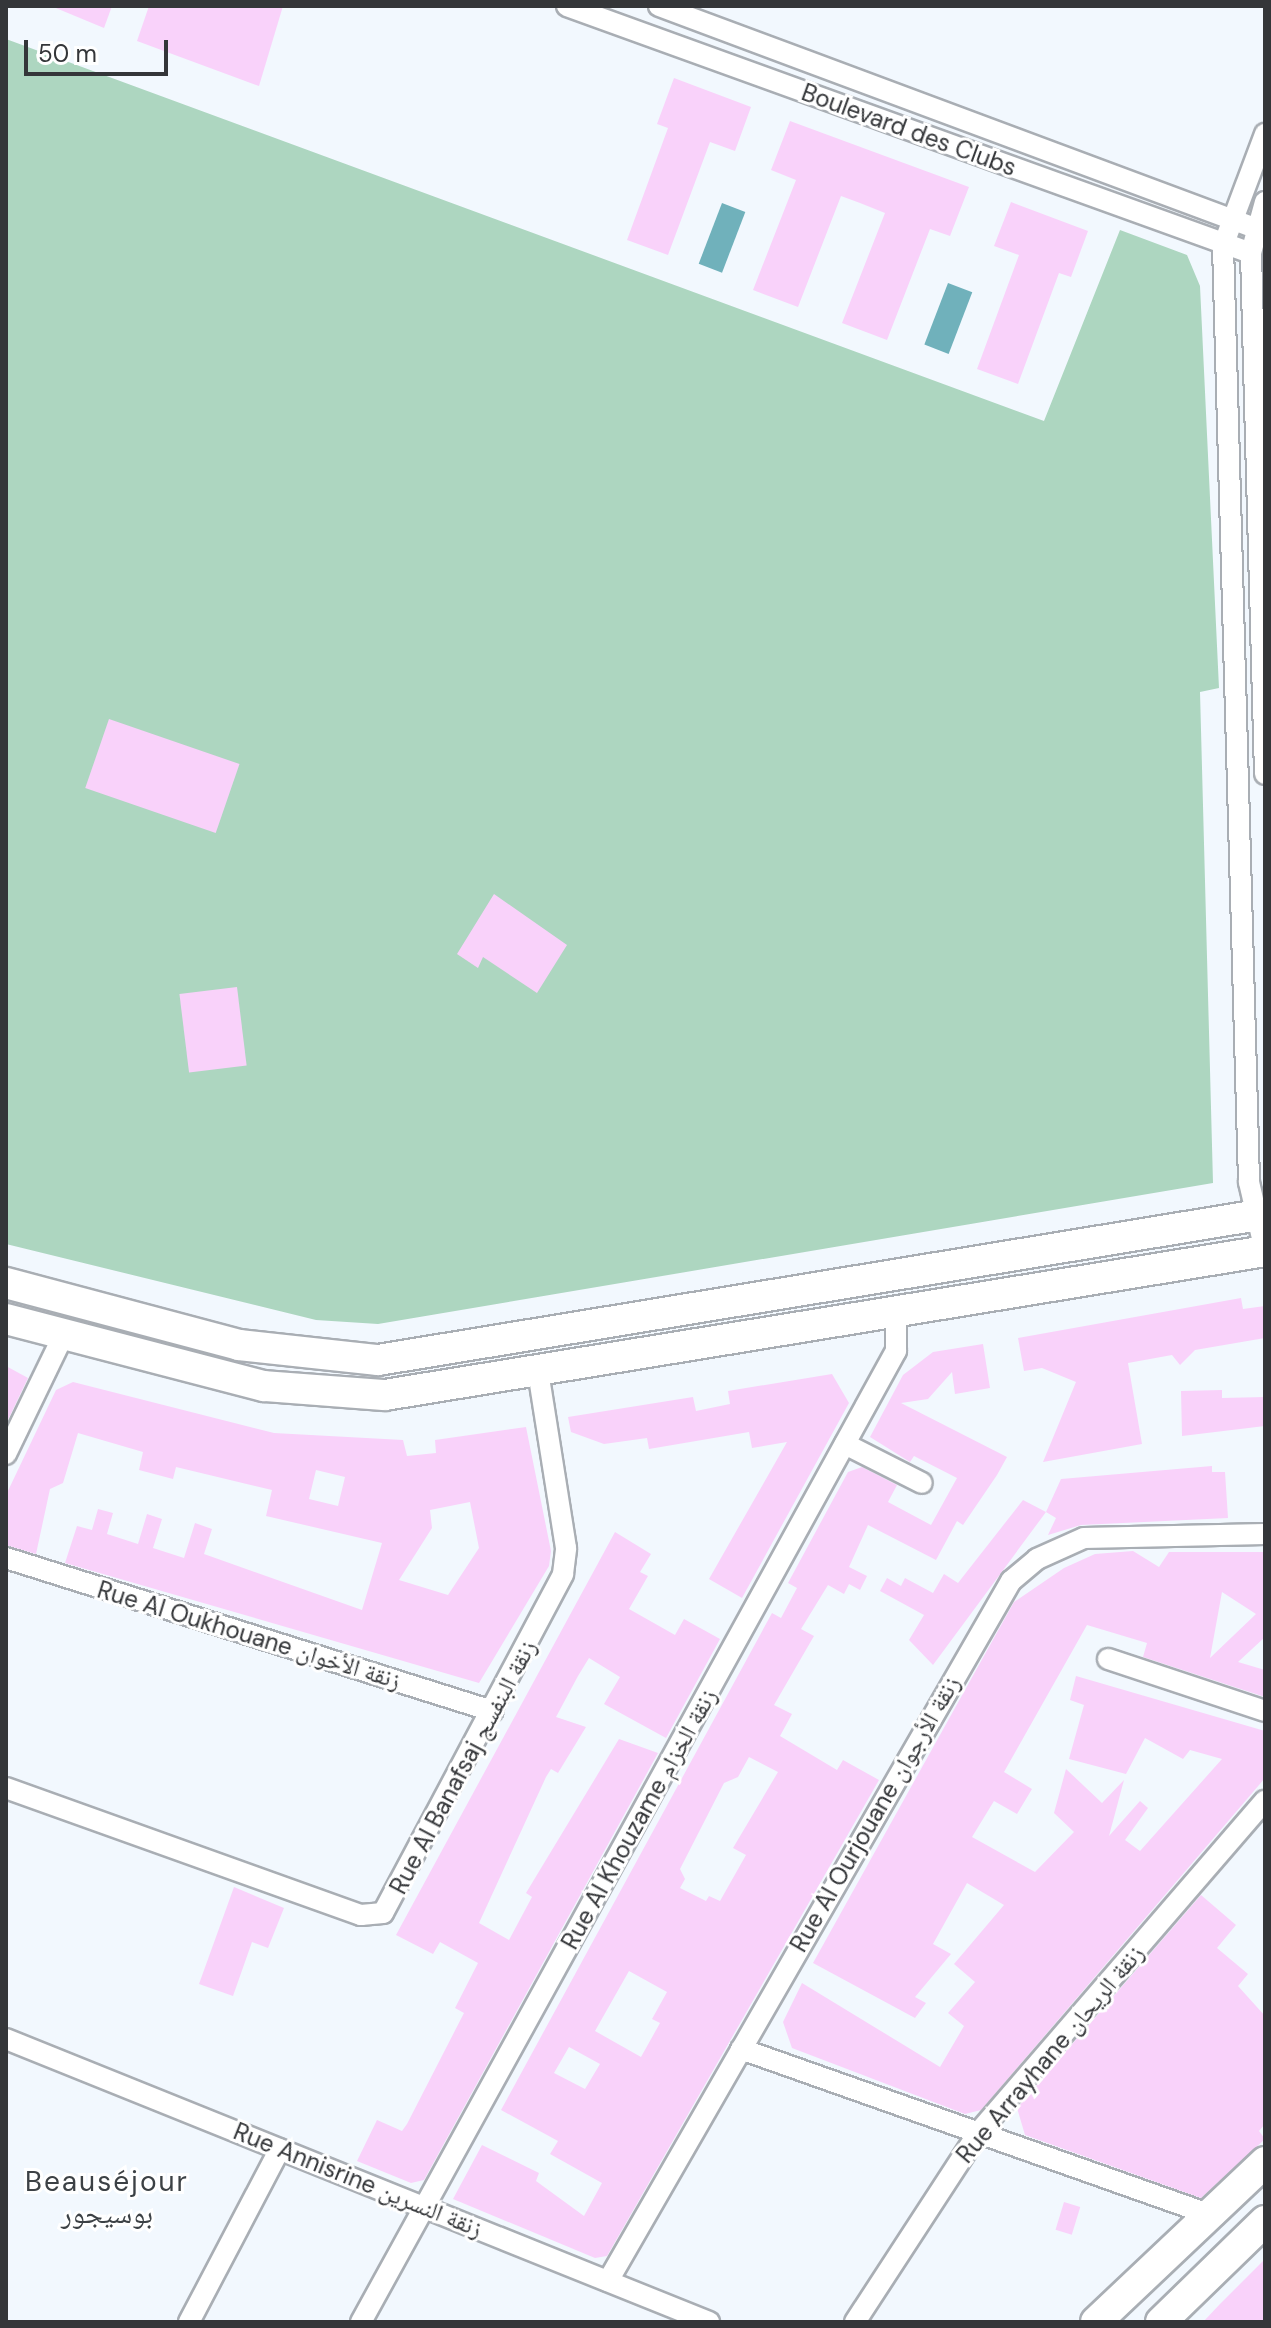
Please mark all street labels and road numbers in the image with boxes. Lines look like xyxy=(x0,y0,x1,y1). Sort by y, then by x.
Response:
street label: Boulevard des Clubs xyxy=(798,78,1020,182)
street label: Rue Al Oukhouane زنقة الأخوان xyxy=(94,1575,404,1695)
street label: Rue Al Banafsaj زنقة البنفسج xyxy=(384,1635,542,1899)
street label: Rue Al Ourjouane زنقة الأرجوان xyxy=(784,1671,966,1957)
street label: Rue Al Khouzame زنقة الخزام xyxy=(555,1684,723,1954)
street label: Rue Arrayhane زنقة الريحان xyxy=(950,1939,1150,2169)
street label: Rue Annisrine زنقة النسرين xyxy=(229,2117,487,2243)

